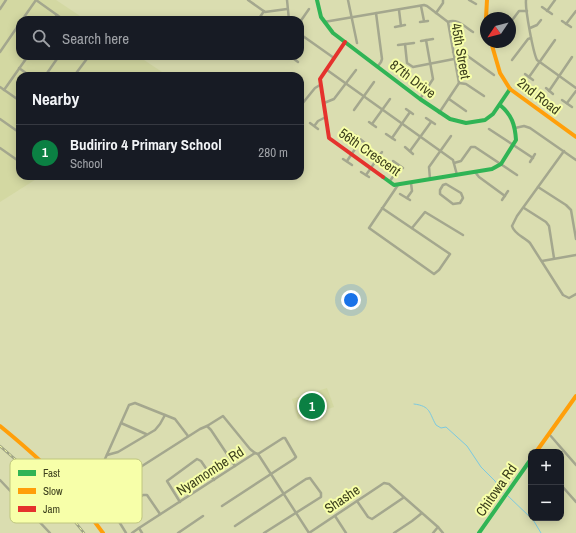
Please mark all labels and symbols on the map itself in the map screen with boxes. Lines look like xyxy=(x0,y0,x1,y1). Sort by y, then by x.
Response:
north arrow xyxy=(480,12,516,48)
street label: 45th Street xyxy=(447,22,475,80)
street label: 87th Drive xyxy=(386,56,440,102)
street label: 2nd Road xyxy=(514,74,564,118)
street label: 56th Crescent xyxy=(336,124,404,180)
your location xyxy=(341,290,361,310)
pin: 1 xyxy=(299,391,325,421)
street label: Nyamombe Rd xyxy=(173,443,247,499)
legend xyxy=(10,459,142,523)
street label: Chitowa Rd xyxy=(471,460,521,520)
text: Fast xyxy=(43,466,61,480)
street label: Shashe xyxy=(321,481,363,517)
text: Slow xyxy=(43,484,63,498)
text: Jam xyxy=(43,502,60,516)

